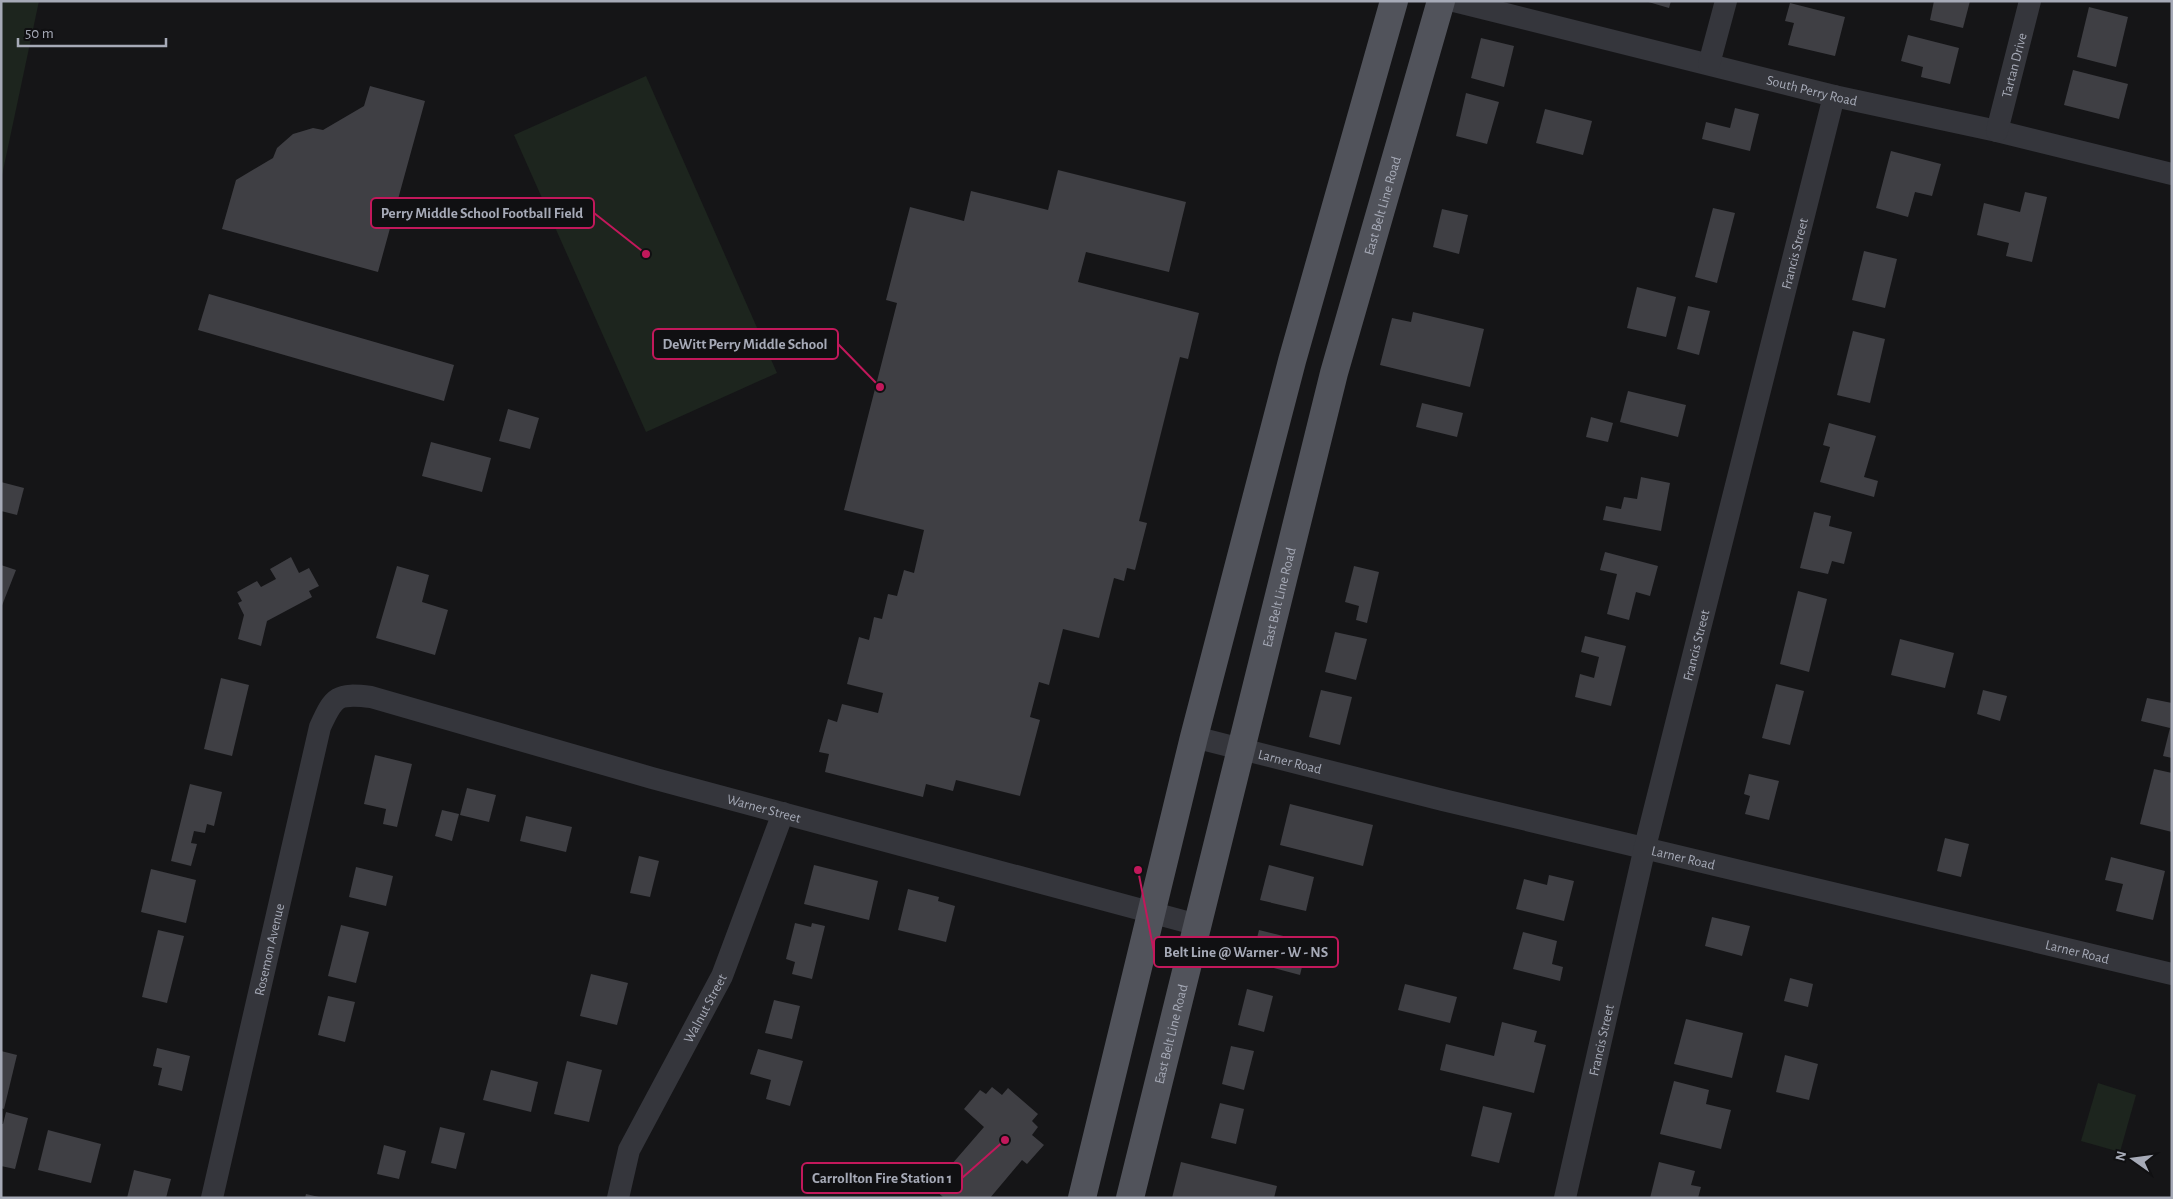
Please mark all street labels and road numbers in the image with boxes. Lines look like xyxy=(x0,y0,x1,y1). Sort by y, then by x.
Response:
street label: Tartan Drive xyxy=(2000,31,2030,99)
street label: South Perry Road xyxy=(1765,73,1859,109)
street label: East Belt Line Road xyxy=(1362,155,1404,257)
street label: Francis Street xyxy=(1780,216,1811,291)
street label: East Belt Line Road xyxy=(1261,546,1299,649)
street label: Francis Street xyxy=(1681,608,1713,683)
street label: Larner Road xyxy=(1256,747,1323,777)
street label: Warner Street xyxy=(725,792,803,826)
street label: Larner Road xyxy=(1650,844,1716,873)
street label: Rosemon Avenue xyxy=(253,902,287,997)
street label: Larner Road xyxy=(2044,938,2110,967)
street label: Walnut Street xyxy=(682,971,730,1045)
street label: East Belt Line Road xyxy=(1152,983,1191,1085)
street label: Francis Street xyxy=(1587,1003,1617,1077)

